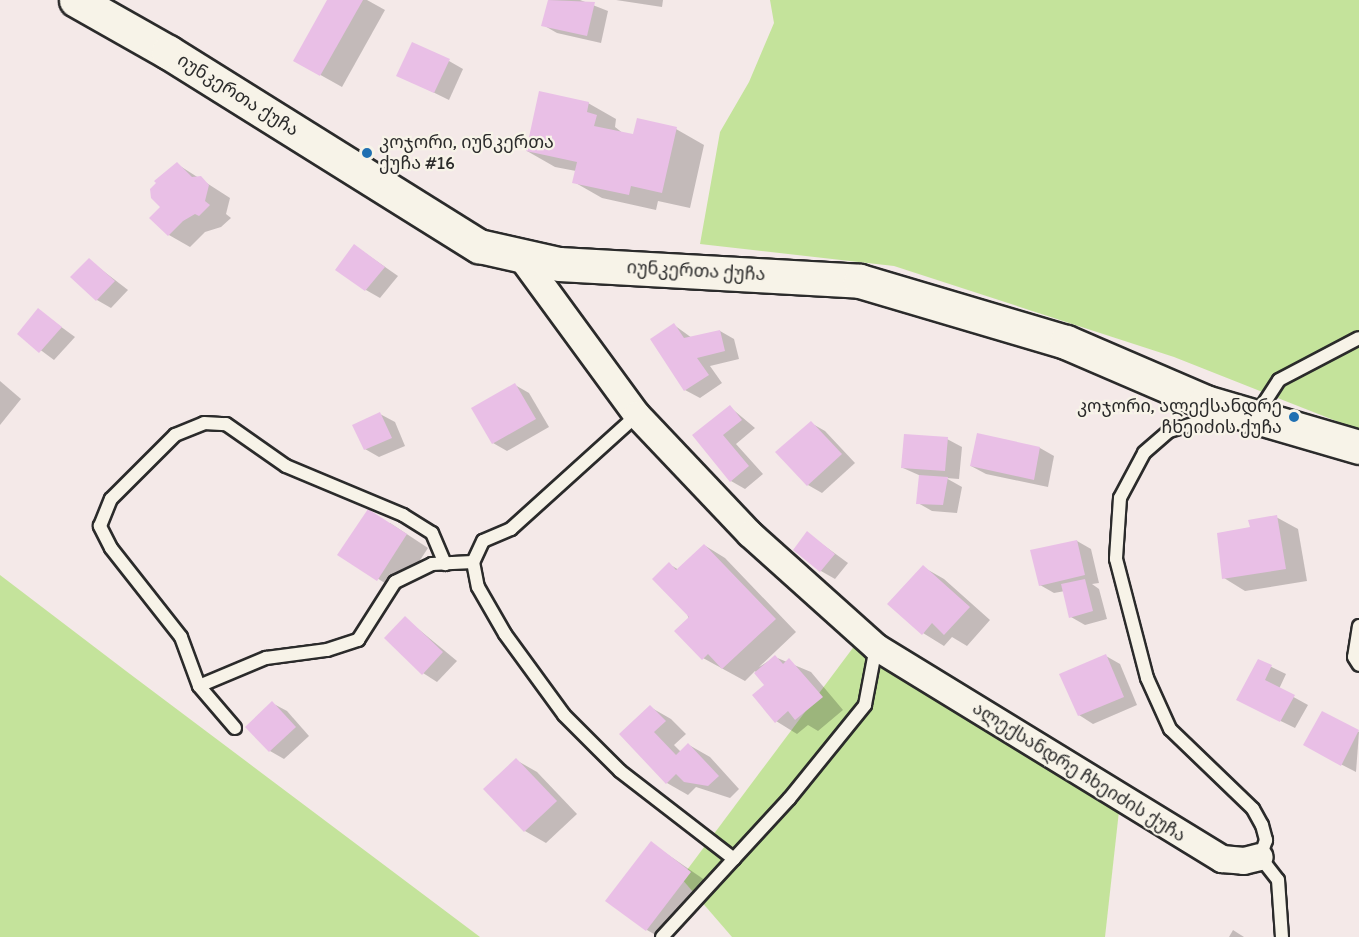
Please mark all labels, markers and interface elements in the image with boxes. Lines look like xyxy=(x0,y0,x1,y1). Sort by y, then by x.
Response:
street label: იუნკერთა ქუჩა xyxy=(173,49,303,141)
place label: კოჯორი, იუნკერთა ქუჩა #16 xyxy=(379,132,554,174)
marker: კოჯორი, იუნკერთა ქუჩა #16 xyxy=(360,146,374,160)
street label: იუნკერთა ქუჩა xyxy=(626,257,766,285)
place label: კოჯორი, ალექსანდრე ჩხეიძის ქუჩა xyxy=(1077,396,1282,438)
marker: კოჯორი, ალექსანდრე ჩხეიძის ქუჩა xyxy=(1287,410,1301,424)
street label: ალექსანდრე ჩხეიძის ქუჩა xyxy=(968,697,1190,847)

